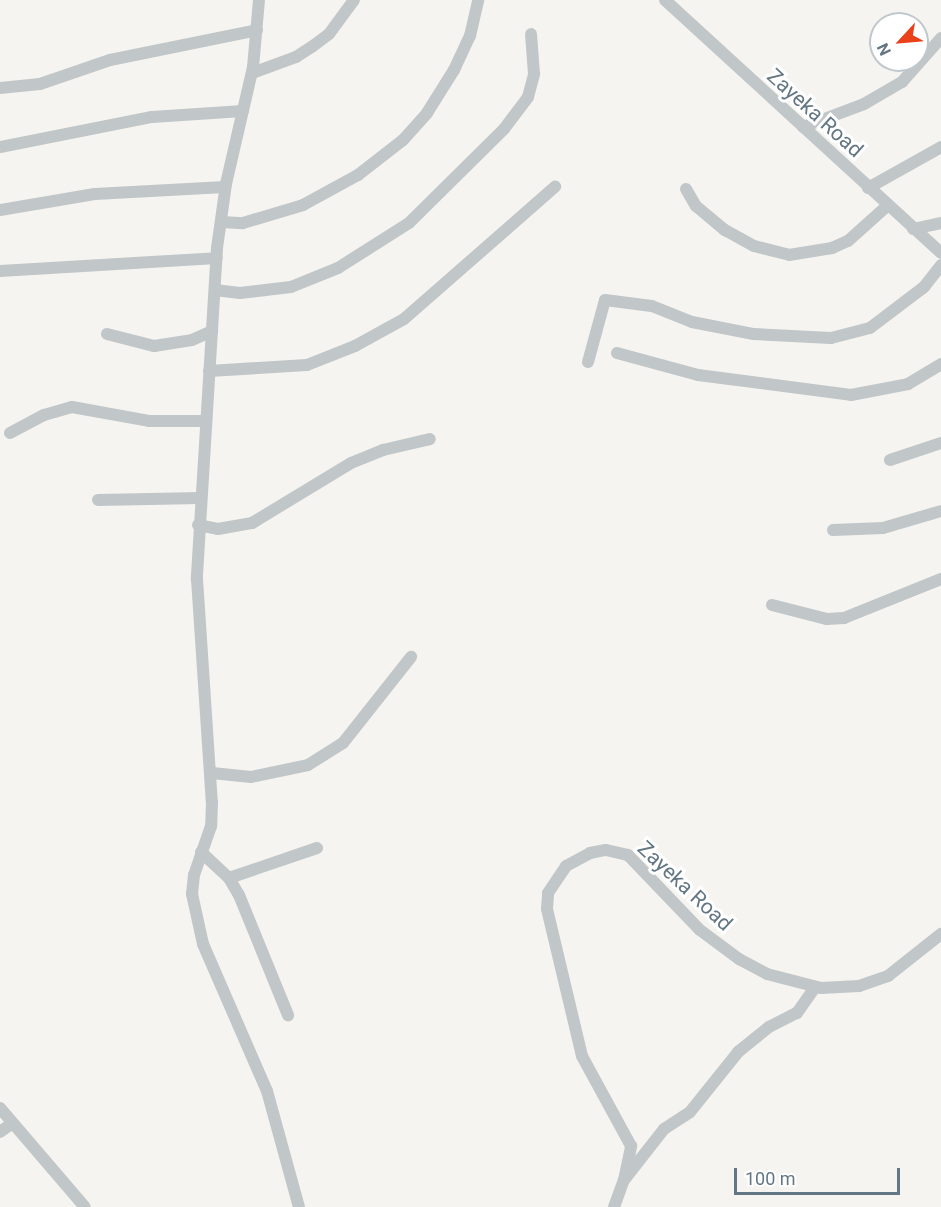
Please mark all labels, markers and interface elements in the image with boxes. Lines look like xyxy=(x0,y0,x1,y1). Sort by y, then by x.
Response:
north arrow xyxy=(869,12,929,72)
text: N xyxy=(873,40,895,58)
street label: Zayeka Road xyxy=(762,63,868,163)
street label: Zayeka Road xyxy=(632,836,738,936)
scale bar xyxy=(737,1156,904,1194)
text: 100 m xyxy=(745,1168,796,1189)

